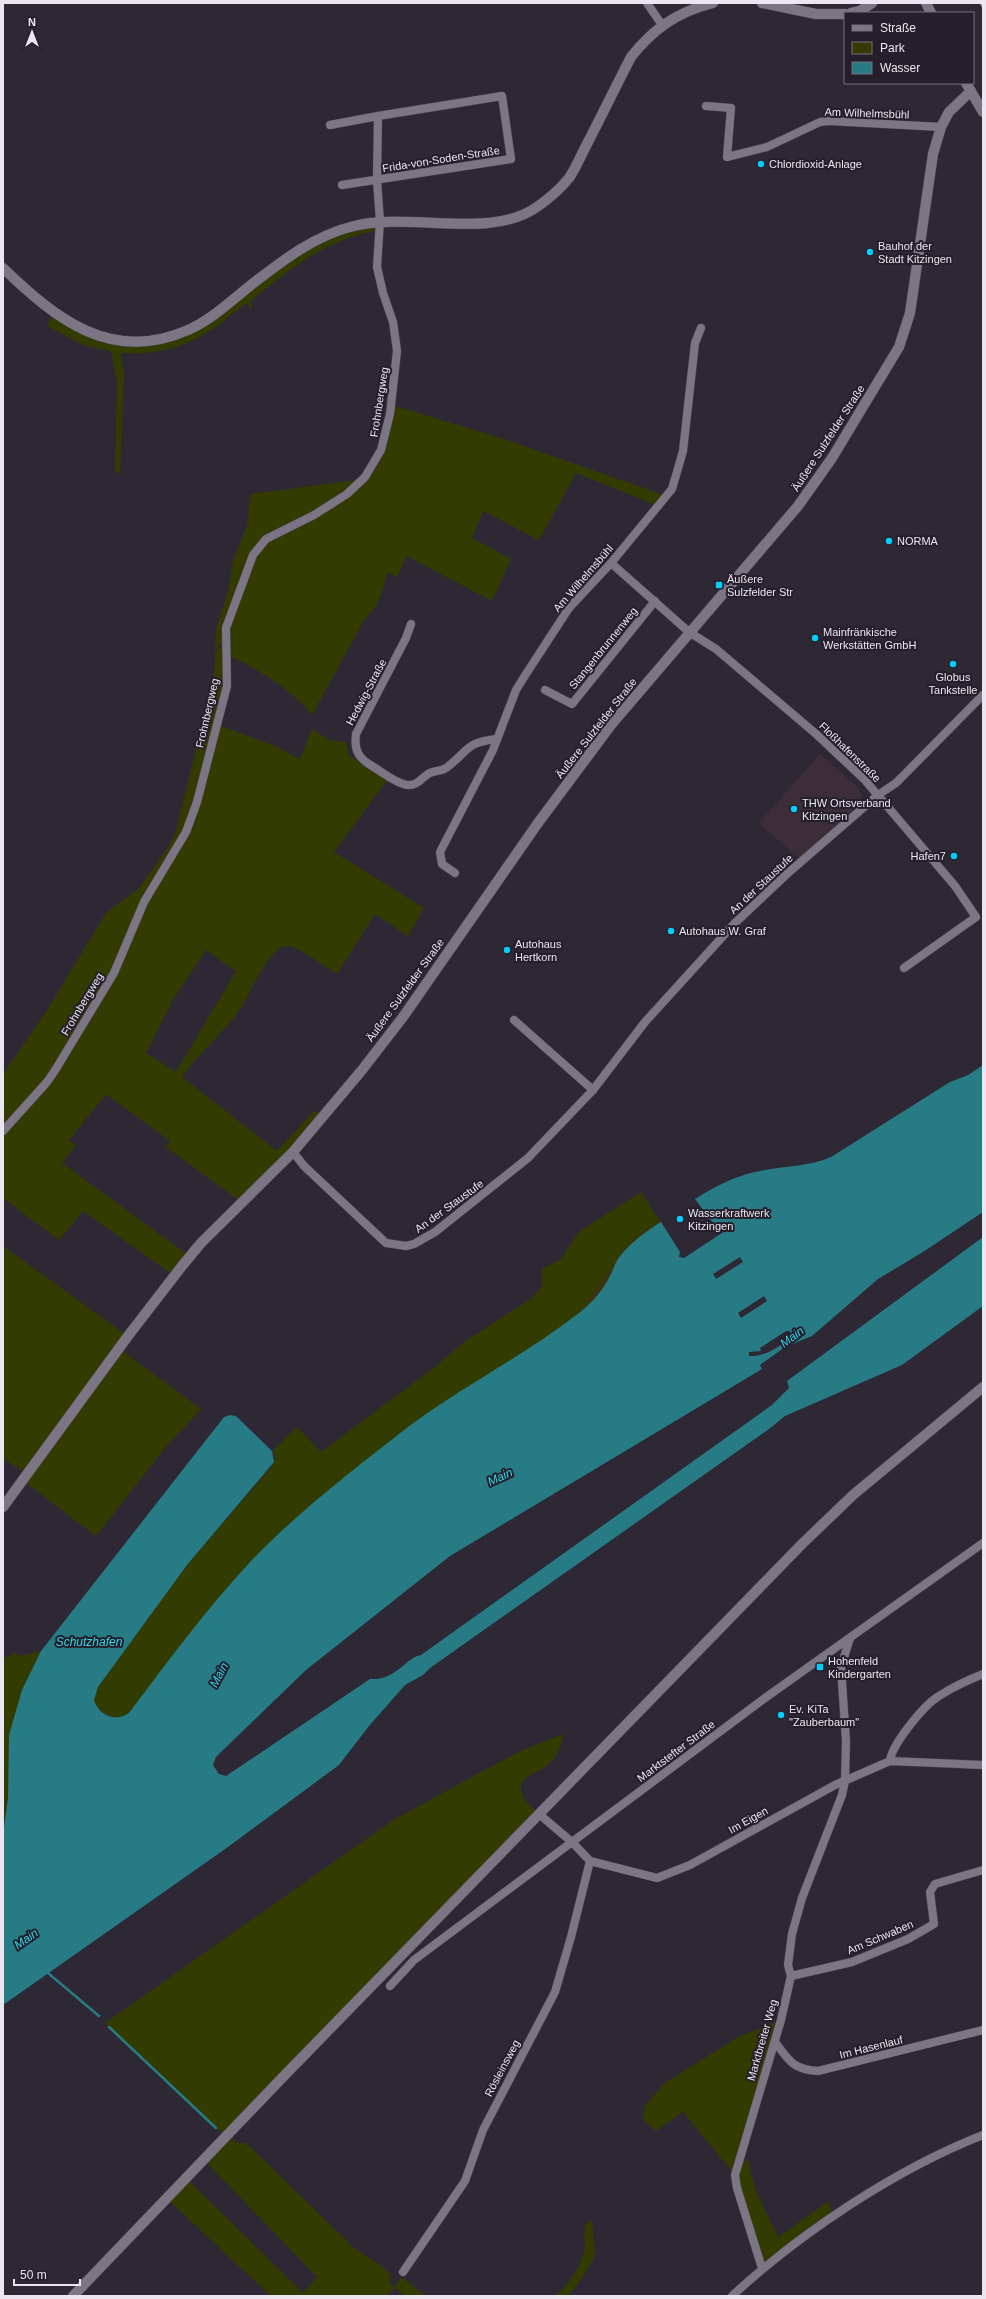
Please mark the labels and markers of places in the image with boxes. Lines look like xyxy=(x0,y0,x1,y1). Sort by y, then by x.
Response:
place label: Chlordioxid-Anlage xyxy=(769,158,862,170)
marker: Chlordioxid-Anlage xyxy=(756,159,766,169)
place label: Bauhof der Stadt Kitzingen xyxy=(878,240,952,265)
marker: Bauhof der Stadt Kitzingen xyxy=(865,247,875,257)
place label: NORMA xyxy=(897,535,939,547)
marker: NORMA xyxy=(884,536,894,546)
place label: Äußere Sulzfelder Str xyxy=(727,573,793,598)
marker: Äußere Sulzfelder Str xyxy=(714,580,724,590)
place label: Mainfränkische Werkstätten GmbH xyxy=(823,626,916,651)
marker: Mainfränkische Werkstätten GmbH xyxy=(810,633,820,643)
marker: Globus Tankstelle xyxy=(948,659,958,669)
place label: Globus Tankstelle xyxy=(929,671,977,696)
place label: THW Ortsverband Kitzingen xyxy=(802,797,891,822)
marker: THW Ortsverband Kitzingen xyxy=(789,804,799,814)
place label: Hafen7 xyxy=(911,850,946,862)
marker: Hafen7 xyxy=(949,851,959,861)
place label: Autohaus W. Graf xyxy=(679,925,767,937)
marker: Autohaus W. Graf xyxy=(666,926,676,936)
place label: Autohaus Hertkorn xyxy=(515,938,562,963)
marker: Autohaus Hertkorn xyxy=(502,945,512,955)
place label: Wasserkraftwerk Kitzingen xyxy=(688,1207,770,1232)
marker: Wasserkraftwerk Kitzingen xyxy=(675,1214,685,1224)
place label: Hohenfeld Kindergarten xyxy=(828,1655,891,1680)
marker: Hohenfeld Kindergarten xyxy=(815,1662,825,1672)
place label: Ev. KiTa "Zauberbaum" xyxy=(789,1703,859,1728)
marker: Ev. KiTa "Zauberbaum" xyxy=(776,1710,786,1720)

